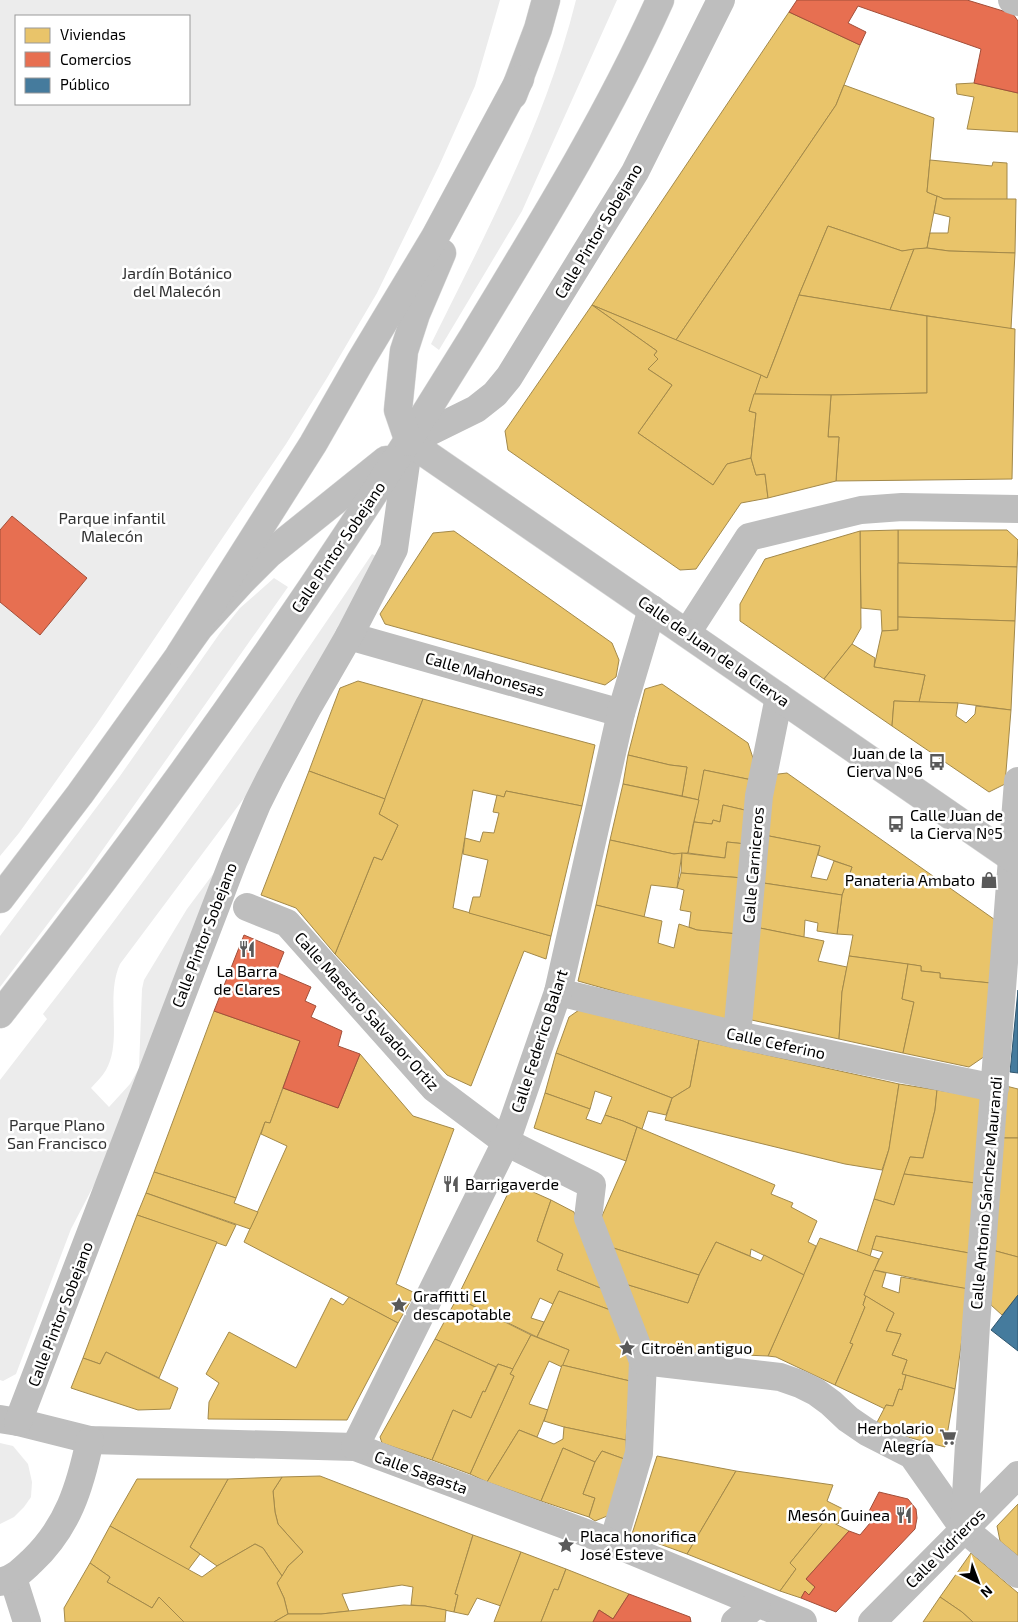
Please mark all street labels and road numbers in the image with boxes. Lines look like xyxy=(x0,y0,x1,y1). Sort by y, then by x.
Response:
street label: Calle Pintor Sobejano xyxy=(550,160,646,302)
street label: Calle Pintor Sobejano xyxy=(287,478,389,616)
street label: Calle de Juan de la Cierva xyxy=(635,591,794,710)
street label: Calle Mahonesas xyxy=(423,647,547,700)
street label: Calle Carniceros xyxy=(738,806,767,924)
street label: Calle Pintor Sobejano xyxy=(167,860,241,1010)
street label: Calle Maestro Salvador Ortiz xyxy=(291,928,444,1094)
street label: Calle Federico Balart xyxy=(506,967,571,1115)
street label: Calle Ceferino xyxy=(725,1023,827,1062)
street label: Calle Antonio Sánchez Maurandi xyxy=(966,1076,1005,1310)
street label: Calle Pintor Sobejano xyxy=(23,1239,97,1389)
street label: Calle Sagasta xyxy=(372,1446,470,1497)
street label: Calle Vidrieros xyxy=(901,1504,988,1591)

